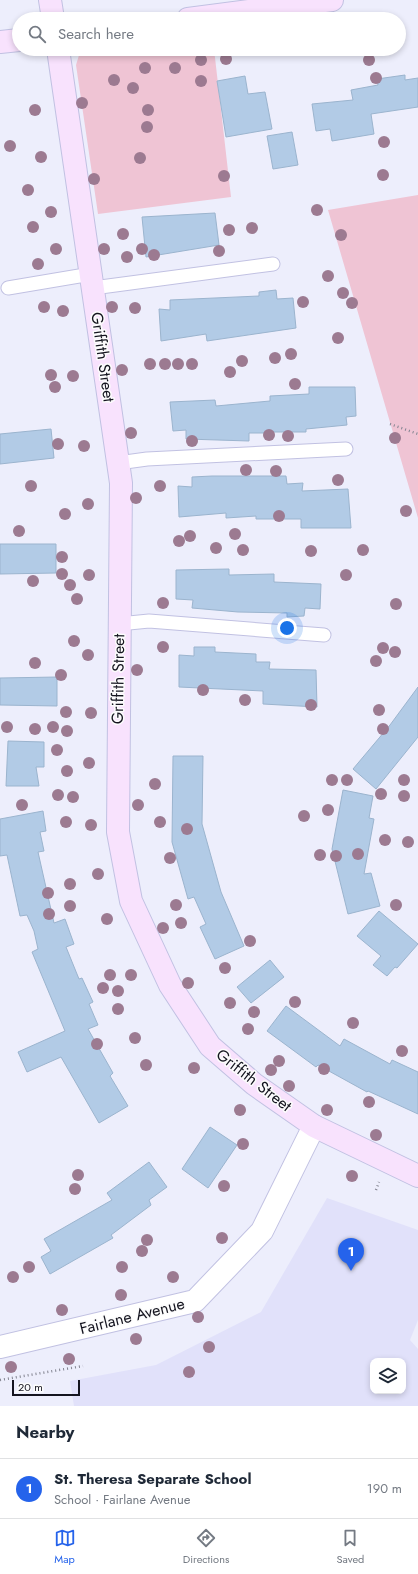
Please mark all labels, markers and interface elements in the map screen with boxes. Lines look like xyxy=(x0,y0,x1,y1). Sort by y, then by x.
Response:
search box xyxy=(12,12,406,56)
icon: search xyxy=(26,23,48,45)
text: Search here xyxy=(58,23,134,45)
street label: Griffith Street xyxy=(85,311,121,404)
your location xyxy=(277,618,297,638)
street label: Griffith Street xyxy=(106,633,130,724)
street label: Griffith Street xyxy=(211,1043,297,1117)
pin: 1 xyxy=(338,1238,364,1271)
street label: Fairlane Avenue xyxy=(77,1292,187,1340)
map controls xyxy=(370,1358,406,1394)
button: layers xyxy=(370,1358,406,1394)
scale bar xyxy=(12,1378,80,1397)
text: 20 m xyxy=(18,1379,43,1395)
text: Nearby xyxy=(16,1420,74,1444)
text: St. Theresa Separate School xyxy=(54,1468,251,1490)
text: 1 xyxy=(26,1479,32,1498)
text: 190 m xyxy=(367,1479,402,1498)
text: School · Fairlane Avenue xyxy=(54,1490,190,1509)
tab: Map xyxy=(54,1527,76,1567)
tab: Directions xyxy=(183,1527,229,1567)
tab: Saved xyxy=(337,1527,364,1567)

